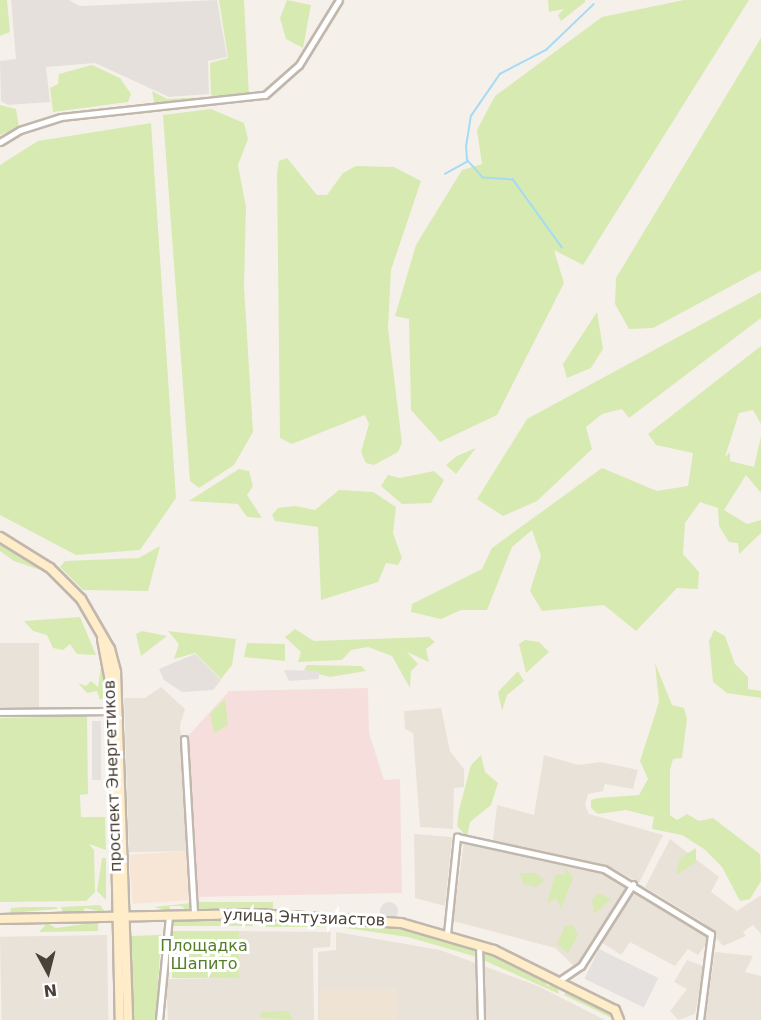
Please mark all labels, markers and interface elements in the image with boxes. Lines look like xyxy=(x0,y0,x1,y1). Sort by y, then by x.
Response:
street label: проспект Энергетиков xyxy=(100,680,126,872)
street label: улица Энтузиастов xyxy=(223,906,385,930)
park label: Площадка Шапито xyxy=(160,936,248,974)
north arrow xyxy=(18,942,78,1002)
text: N xyxy=(42,980,58,1001)

